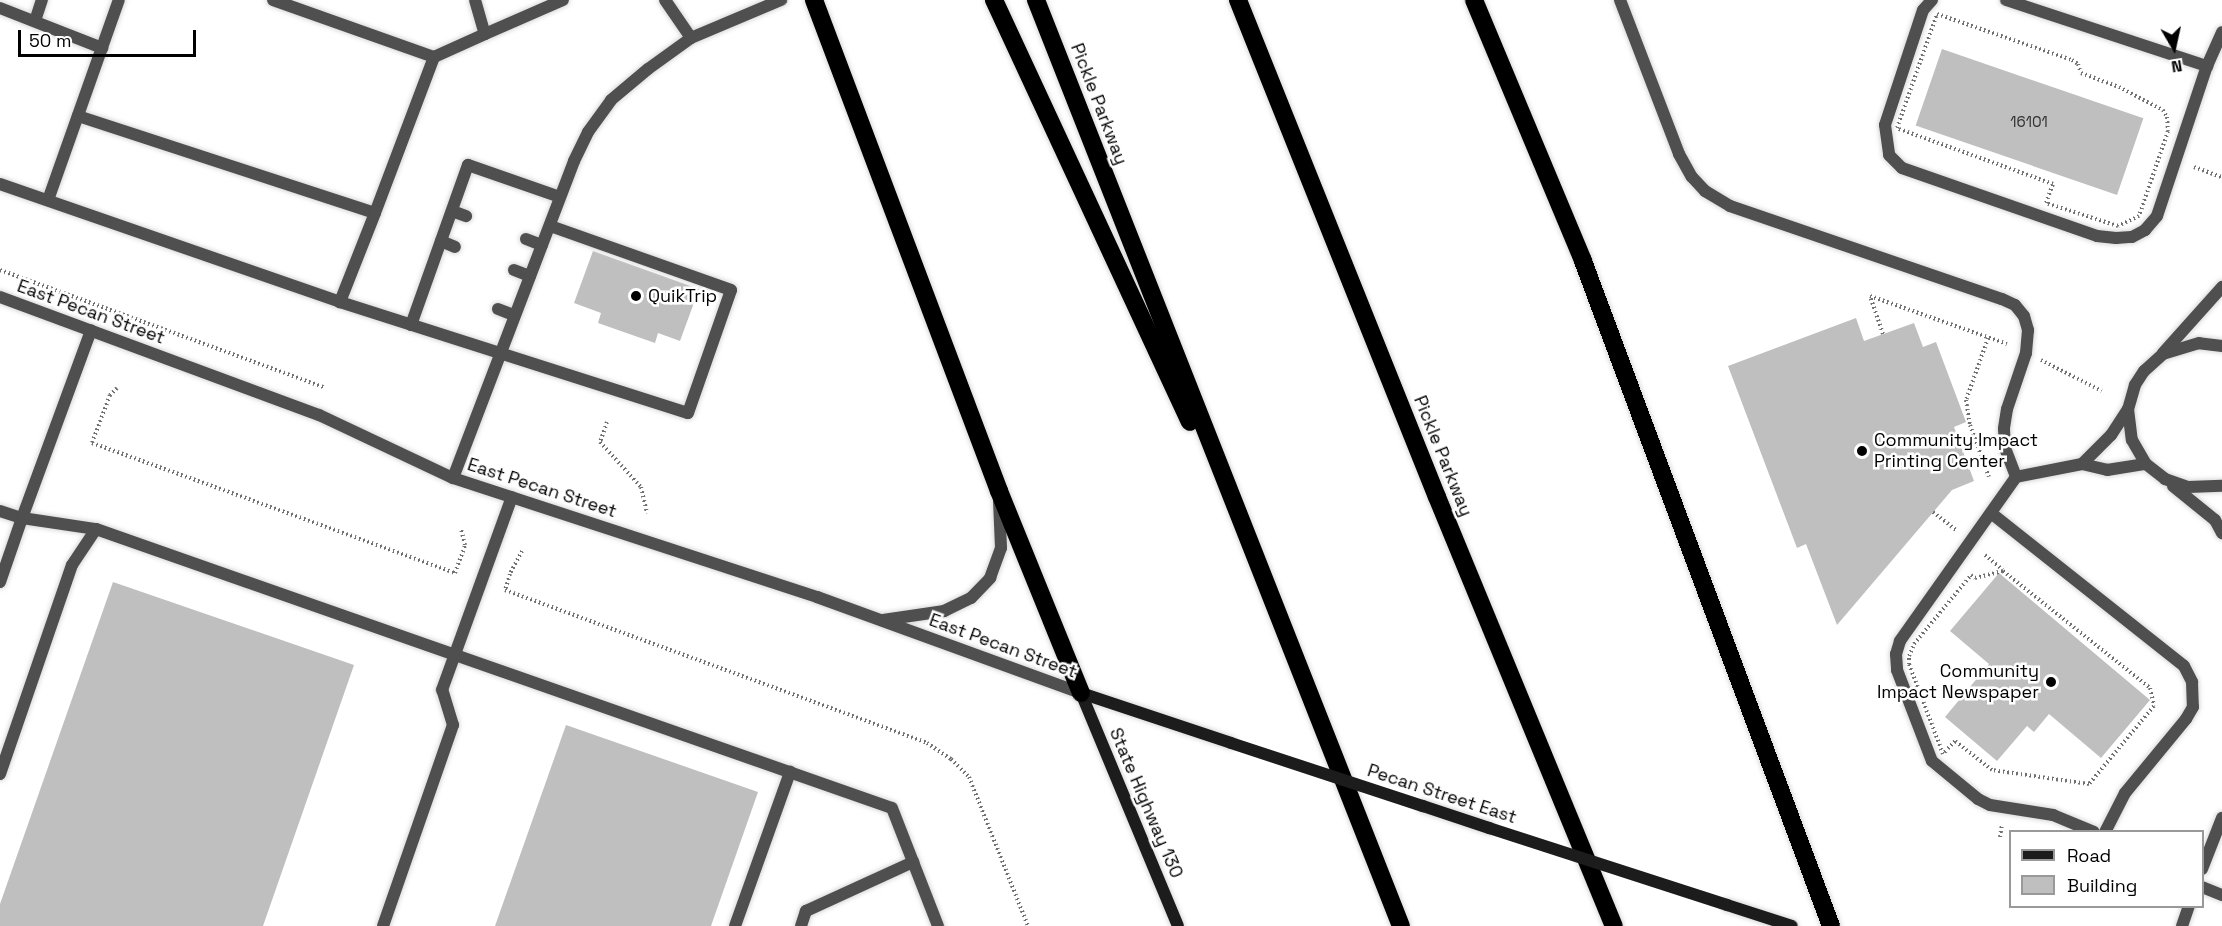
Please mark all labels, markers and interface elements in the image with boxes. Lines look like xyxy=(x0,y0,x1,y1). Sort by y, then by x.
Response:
scale bar xyxy=(21,18,200,56)
north arrow xyxy=(2144,18,2204,78)
text: 50 m xyxy=(29,29,71,52)
street label: Pickle Parkway xyxy=(1066,40,1132,168)
text: N xyxy=(2170,55,2184,77)
house number: 16101 xyxy=(2010,113,2048,131)
street label: East Pecan Street xyxy=(14,275,168,349)
place label: QuikTrip xyxy=(648,285,717,307)
marker: QuikTrip xyxy=(629,289,643,303)
street label: Pickle Parkway xyxy=(1409,393,1477,519)
place label: Community Impact Printing Center xyxy=(1874,430,2038,472)
marker: Community Impact Printing Center xyxy=(1855,444,1869,458)
street label: East Pecan Street xyxy=(465,454,619,522)
street label: East Pecan Street xyxy=(926,609,1080,683)
place label: Community Impact Newspaper xyxy=(1877,661,2039,704)
marker: Community Impact Newspaper xyxy=(2044,675,2058,689)
street label: State Highway 130 xyxy=(1105,725,1187,881)
street label: Pecan Street East xyxy=(1365,760,1519,828)
legend xyxy=(2009,830,2204,908)
text: Road xyxy=(2067,844,2111,867)
text: Building xyxy=(2067,874,2137,897)

